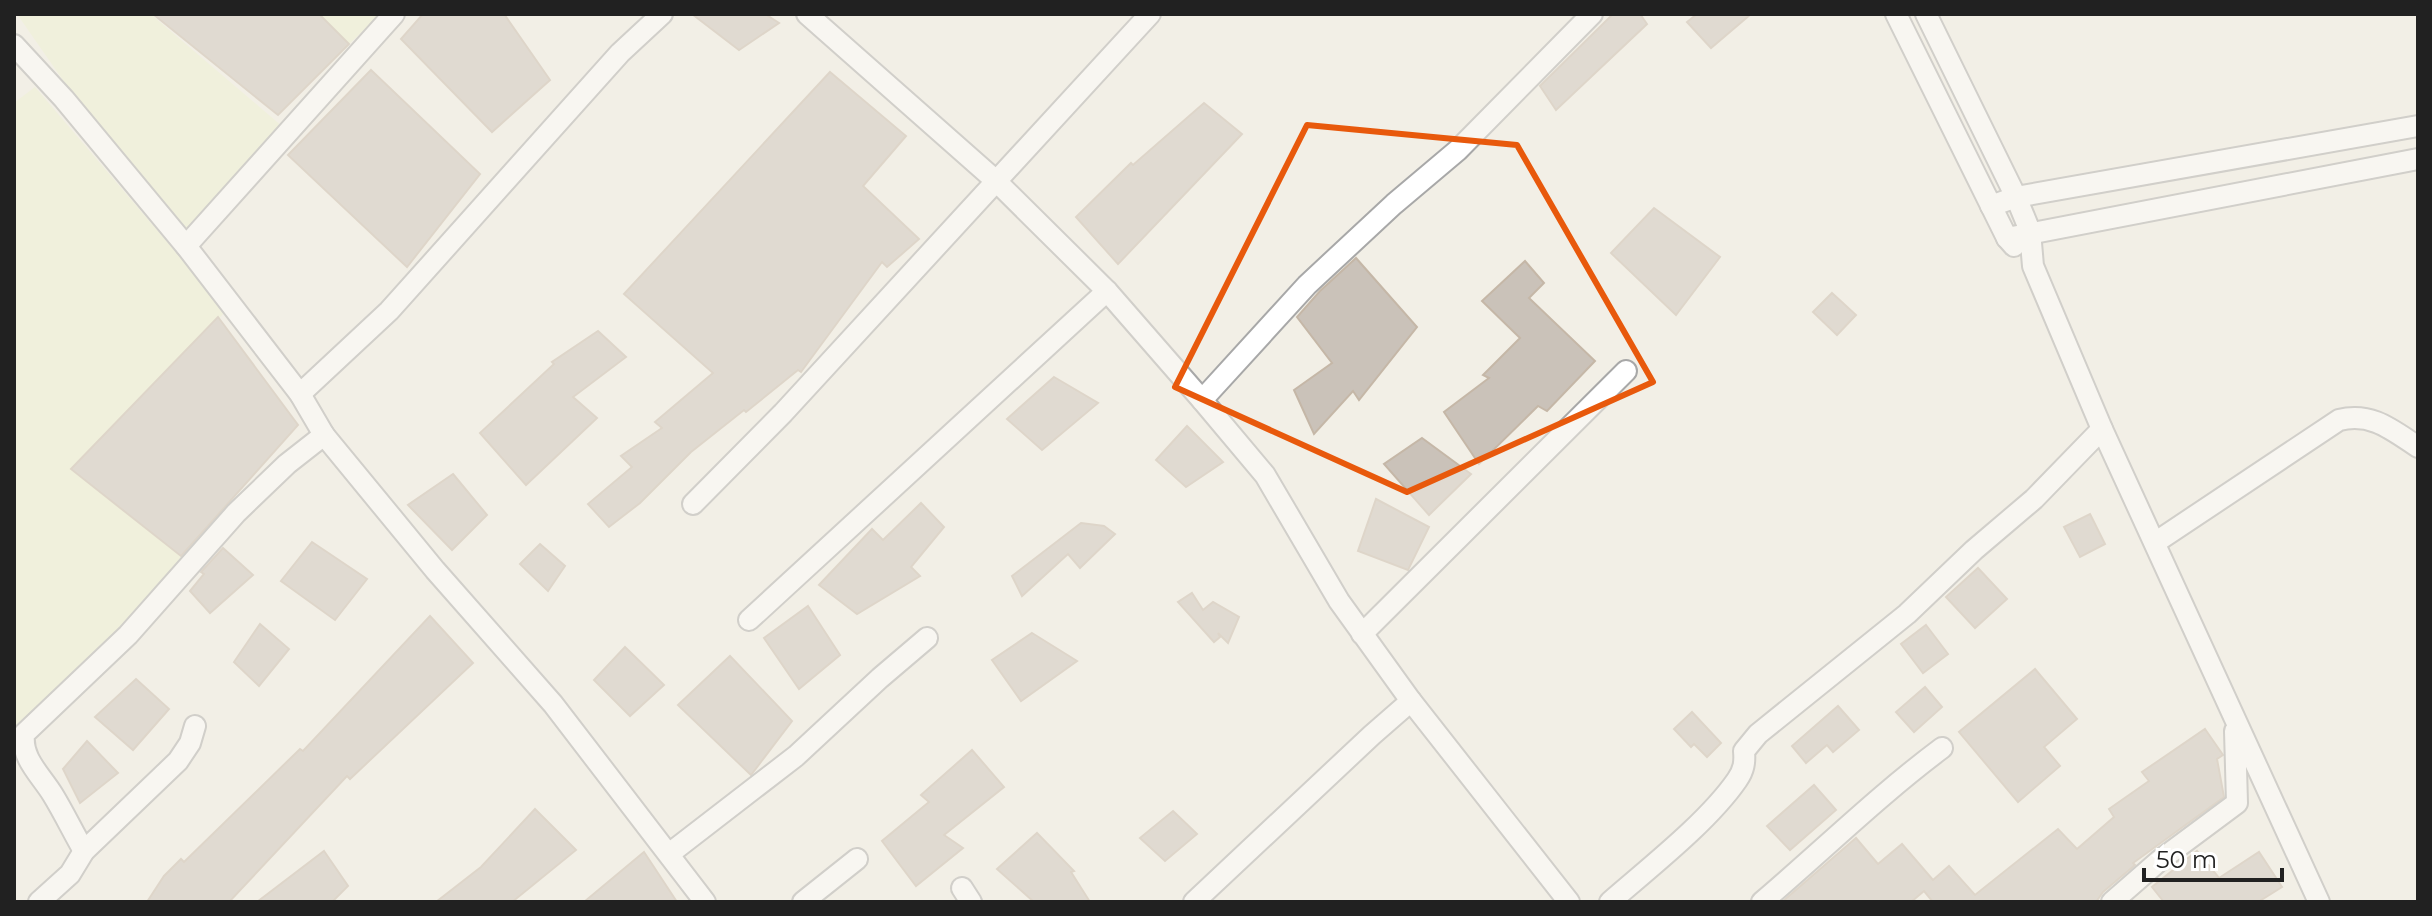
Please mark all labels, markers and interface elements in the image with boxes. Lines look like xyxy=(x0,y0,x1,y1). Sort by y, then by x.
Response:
scale bar xyxy=(2144,832,2282,882)
text: 50 m xyxy=(2156,845,2217,874)

